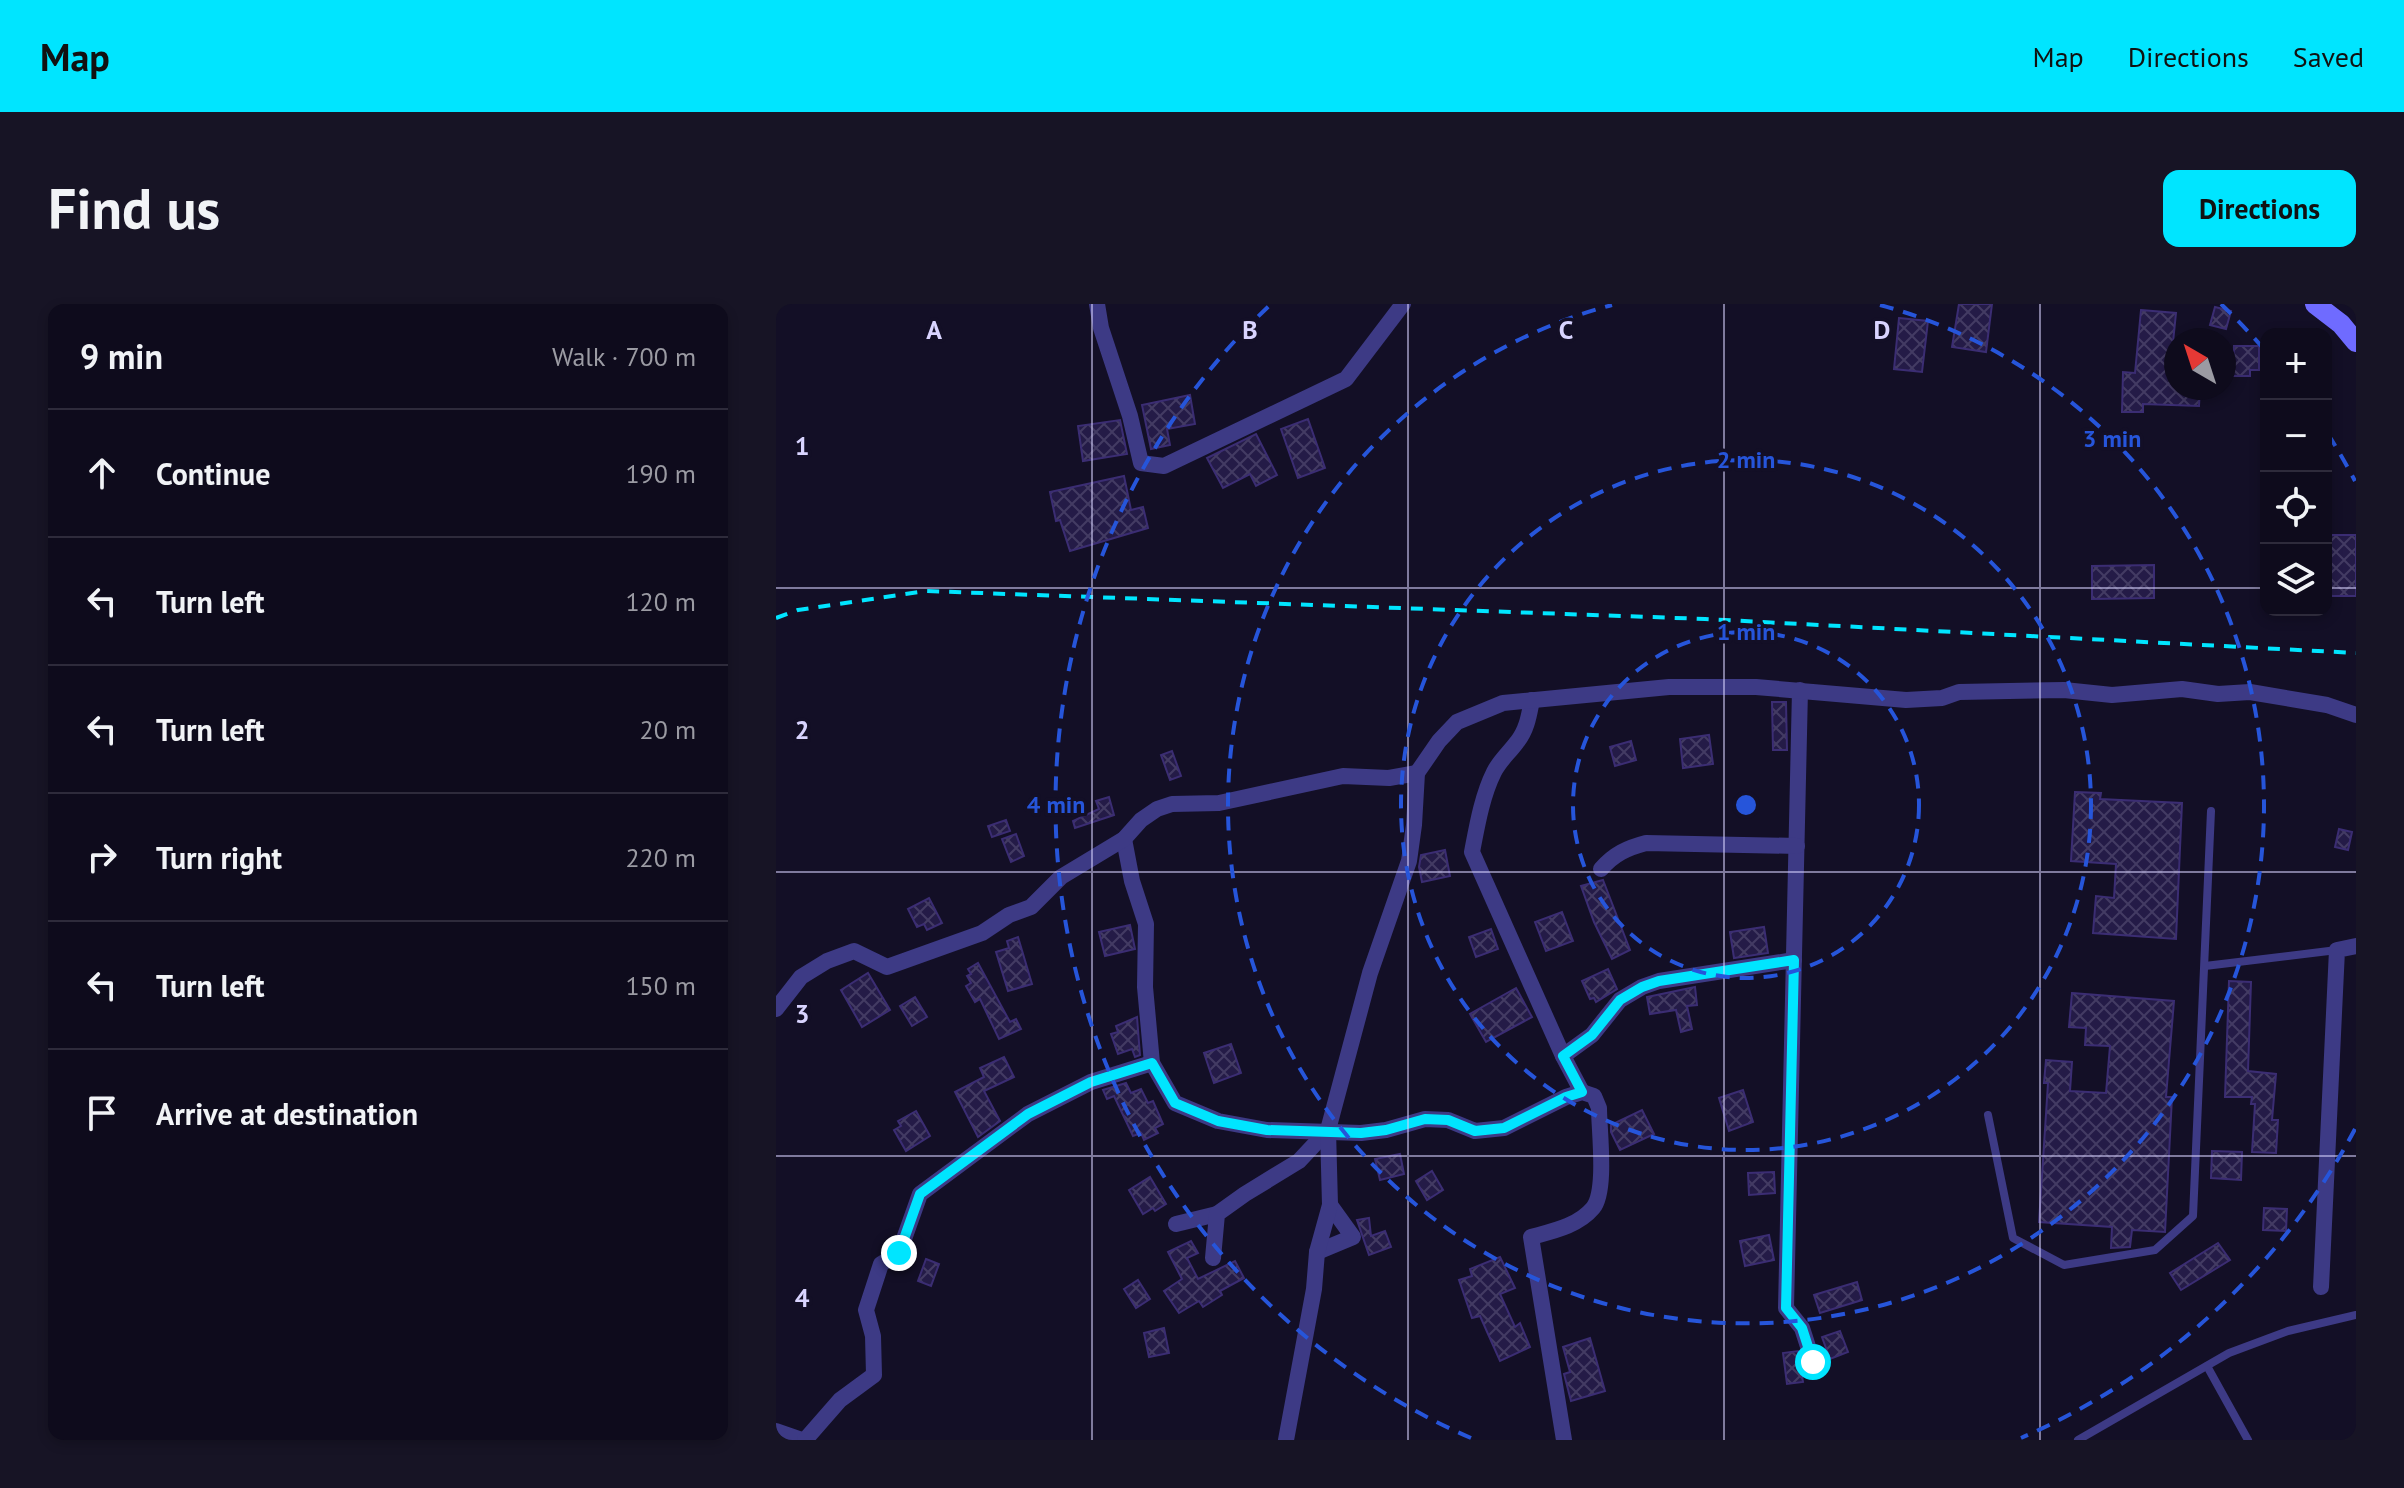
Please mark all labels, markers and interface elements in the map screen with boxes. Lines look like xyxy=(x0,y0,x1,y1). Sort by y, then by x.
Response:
text: Map xyxy=(40,32,110,81)
text: Map xyxy=(2033,38,2084,75)
text: Directions xyxy=(2128,38,2249,75)
text: Saved xyxy=(2293,38,2364,75)
button: Directions xyxy=(2163,170,2356,247)
text: Find us xyxy=(48,172,220,244)
text: A xyxy=(926,313,942,346)
text: B xyxy=(1242,313,1258,346)
text: C xyxy=(1559,313,1573,346)
text: D xyxy=(1874,313,1890,346)
north arrow xyxy=(2164,328,2236,400)
map controls xyxy=(2260,328,2332,616)
button: + xyxy=(2260,328,2332,400)
text: 9 min xyxy=(80,334,163,378)
text: Walk · 700 m xyxy=(552,340,696,373)
button: − xyxy=(2260,400,2332,472)
text: 3 min xyxy=(2083,423,2141,454)
text: 1 xyxy=(795,429,809,462)
text: 2 min xyxy=(1717,444,1775,475)
icon: ahead xyxy=(80,451,124,495)
text: Continue xyxy=(156,454,270,493)
text: 190 m xyxy=(625,457,696,490)
button: locate xyxy=(2260,472,2332,544)
button: layers xyxy=(2260,544,2332,616)
icon: left xyxy=(80,579,124,623)
text: Turn left xyxy=(156,582,264,621)
text: 120 m xyxy=(625,585,696,618)
text: 1 min xyxy=(1717,616,1775,647)
icon: left xyxy=(80,707,124,751)
text: Turn left xyxy=(156,710,264,749)
text: 20 m xyxy=(640,713,696,746)
text: 2 xyxy=(795,713,809,746)
text: 4 min xyxy=(1027,789,1085,820)
centre of rings xyxy=(1732,791,1760,819)
icon: right xyxy=(80,835,124,879)
text: Turn right xyxy=(156,838,282,877)
text: 220 m xyxy=(625,841,696,874)
icon: left xyxy=(80,963,124,1007)
text: Turn left xyxy=(156,966,264,1005)
text: 150 m xyxy=(625,969,696,1002)
text: 3 xyxy=(795,997,809,1030)
icon: arrive xyxy=(80,1091,124,1135)
text: Arrive at destination xyxy=(156,1094,418,1133)
route end xyxy=(881,1235,917,1271)
text: 4 xyxy=(795,1281,810,1314)
route start xyxy=(1795,1344,1831,1380)

